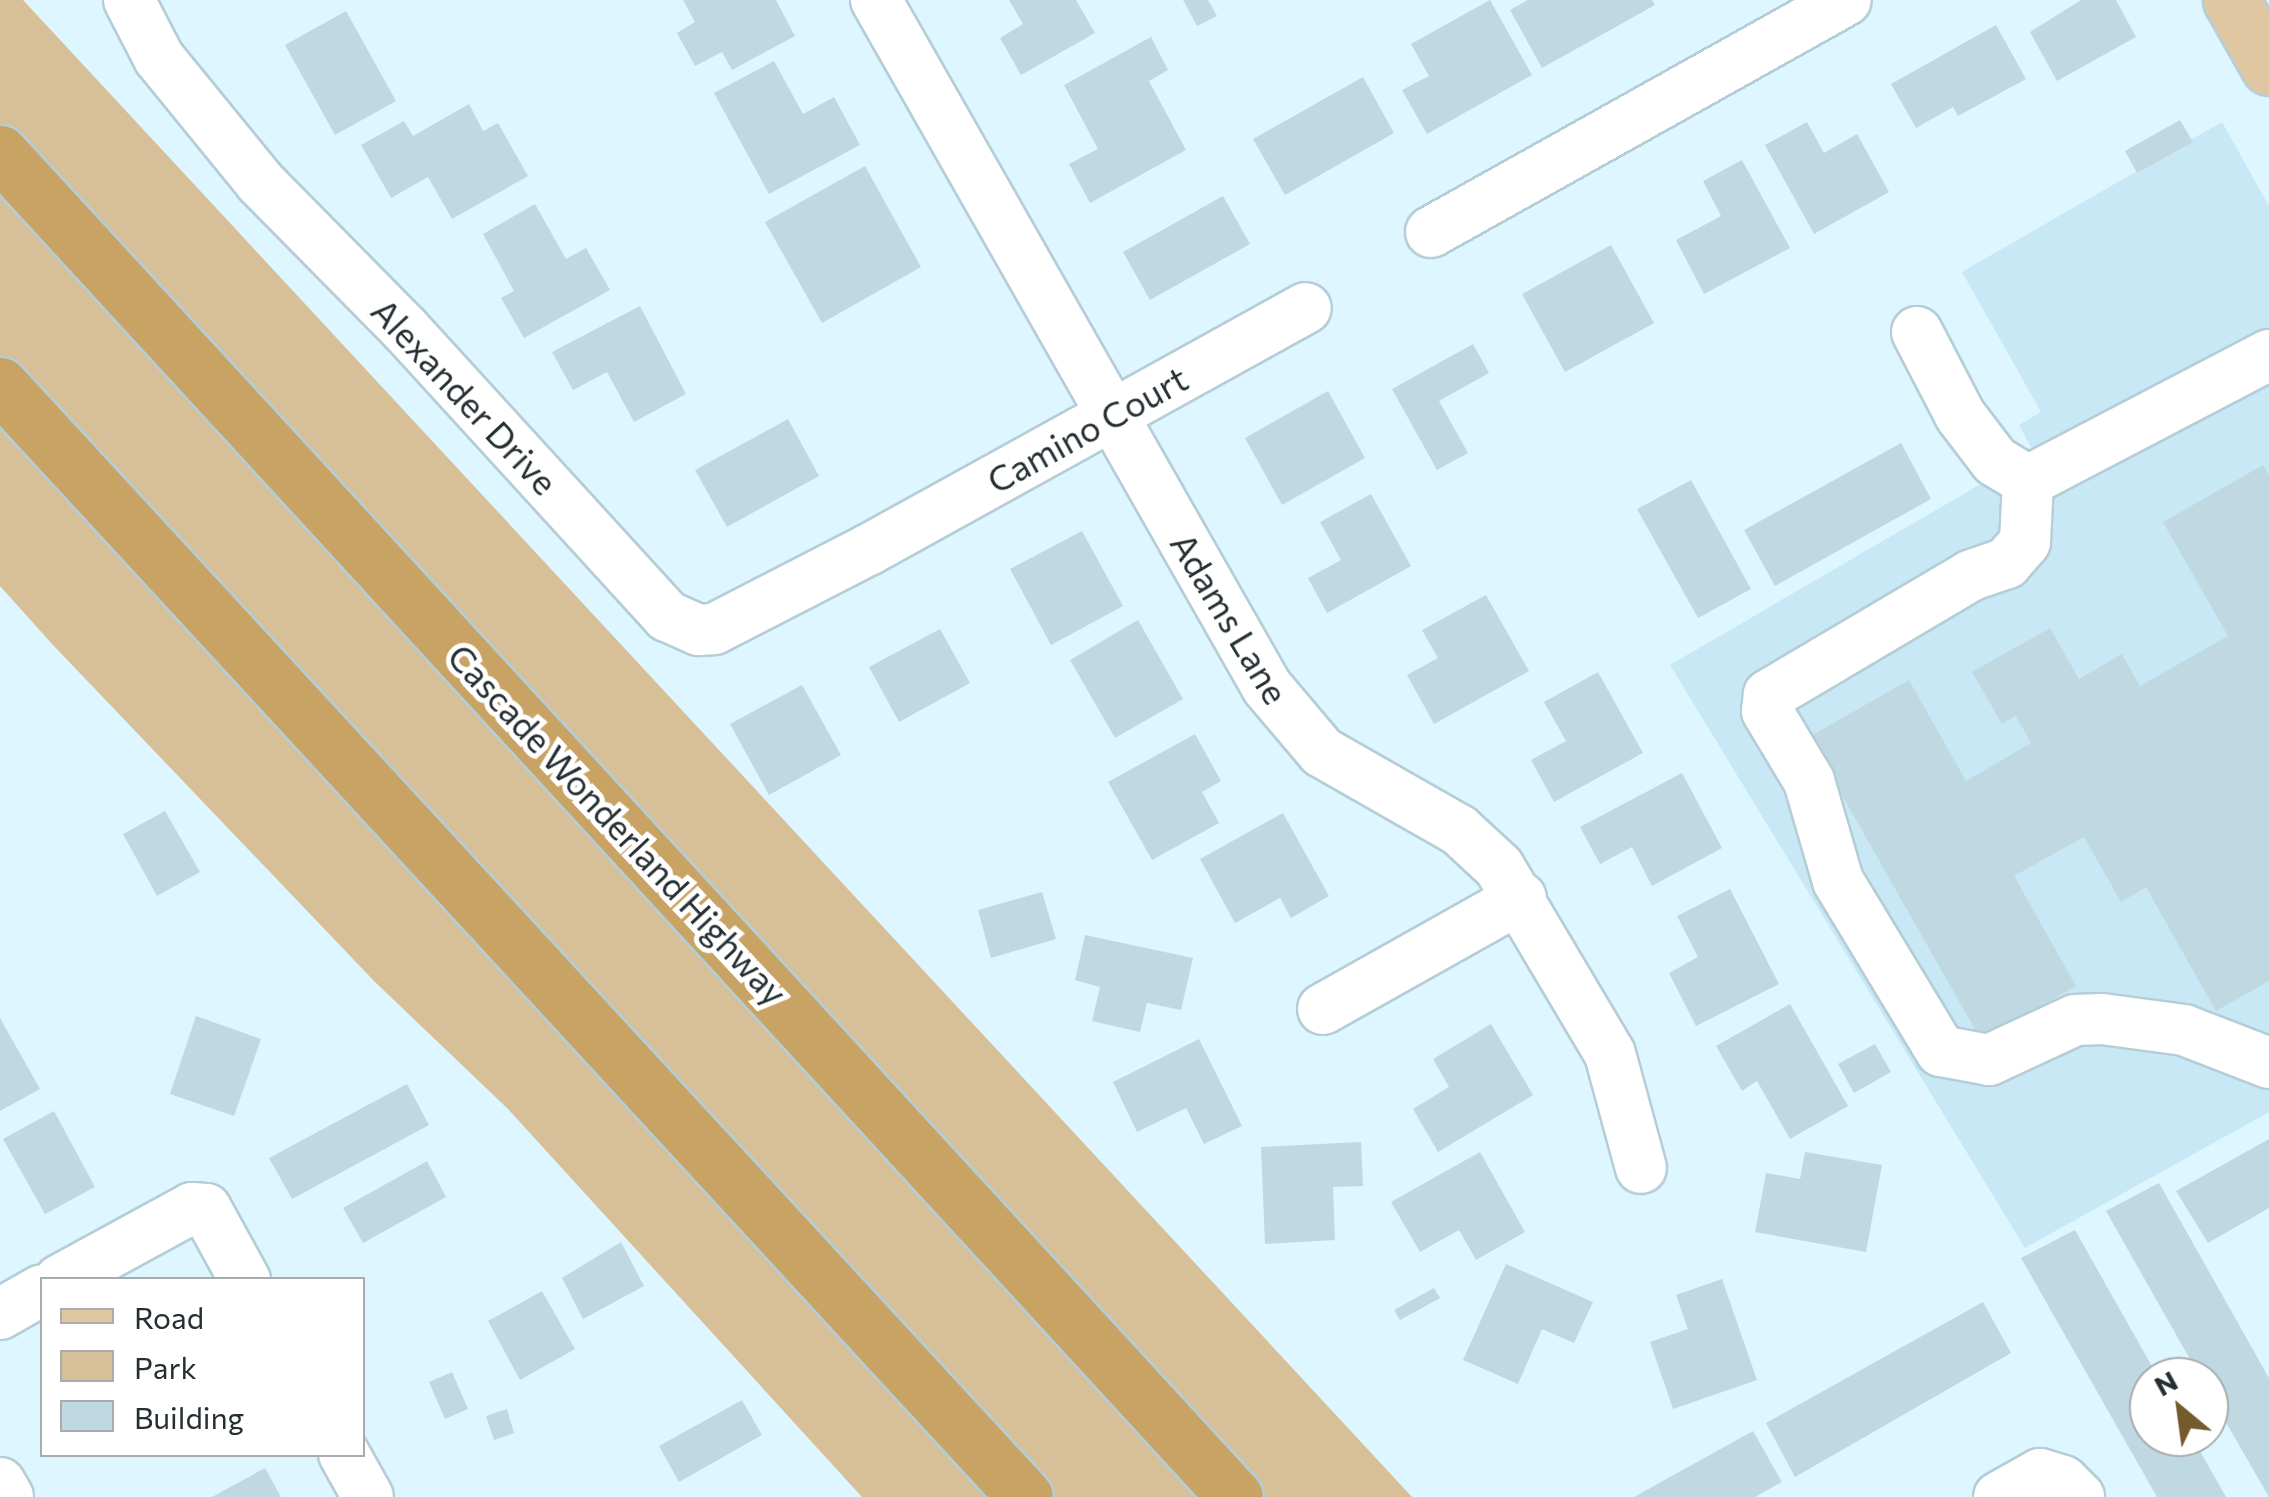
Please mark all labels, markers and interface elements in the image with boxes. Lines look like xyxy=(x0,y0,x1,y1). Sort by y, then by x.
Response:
street label: Alexander Drive xyxy=(364,289,566,503)
street label: Camino Court xyxy=(980,357,1194,501)
street label: Adams Lane xyxy=(1163,525,1297,711)
street label: Cascade Wonderland Highway xyxy=(440,635,796,1013)
legend xyxy=(40,1277,365,1457)
text: Road xyxy=(134,1298,204,1335)
text: Park xyxy=(134,1348,197,1385)
north arrow xyxy=(2129,1357,2229,1457)
text: N xyxy=(2148,1363,2183,1402)
text: Building xyxy=(134,1398,244,1435)

